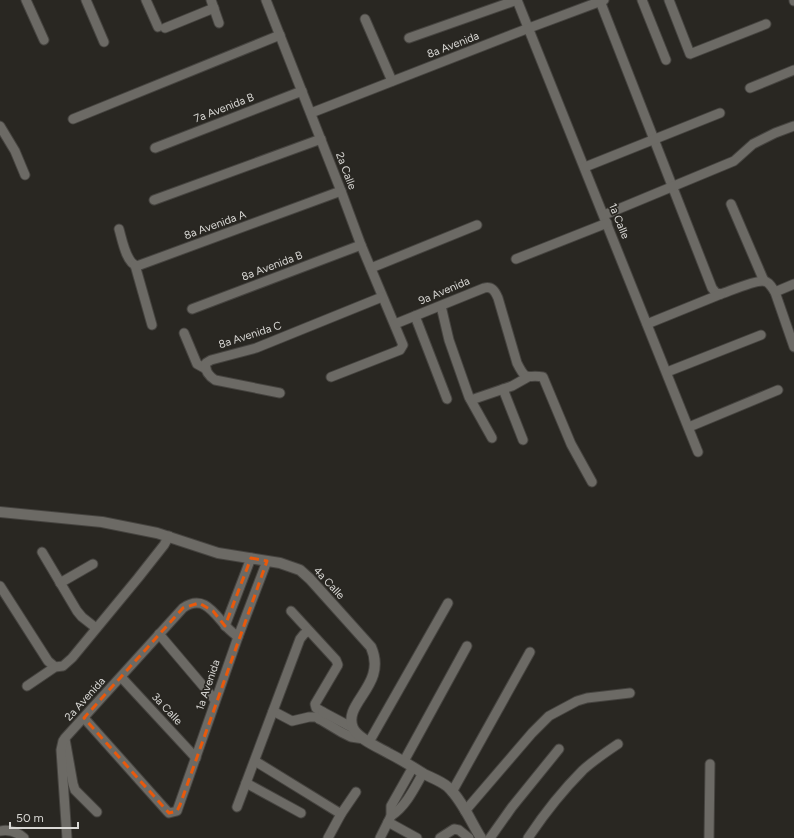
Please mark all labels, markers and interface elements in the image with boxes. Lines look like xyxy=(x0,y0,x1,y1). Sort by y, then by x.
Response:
street label: 8a Avenida xyxy=(425,29,481,61)
street label: 7a Avenida B xyxy=(192,90,256,125)
street label: 2a Calle xyxy=(333,151,359,191)
street label: 1a Calle xyxy=(606,201,632,241)
street label: 8a Avenida A xyxy=(182,208,248,242)
street label: 8a Avenida B xyxy=(240,248,305,284)
street label: 9a Avenida xyxy=(417,274,471,308)
street label: 8a Avenida C xyxy=(217,319,283,351)
street label: 4a Calle xyxy=(311,564,347,602)
street label: 1a Avenida xyxy=(193,658,223,712)
street label: 2a Avenida xyxy=(62,675,108,723)
street label: 3a Calle xyxy=(149,690,185,728)
scale bar xyxy=(10,804,78,830)
text: 50 m xyxy=(16,811,44,825)

